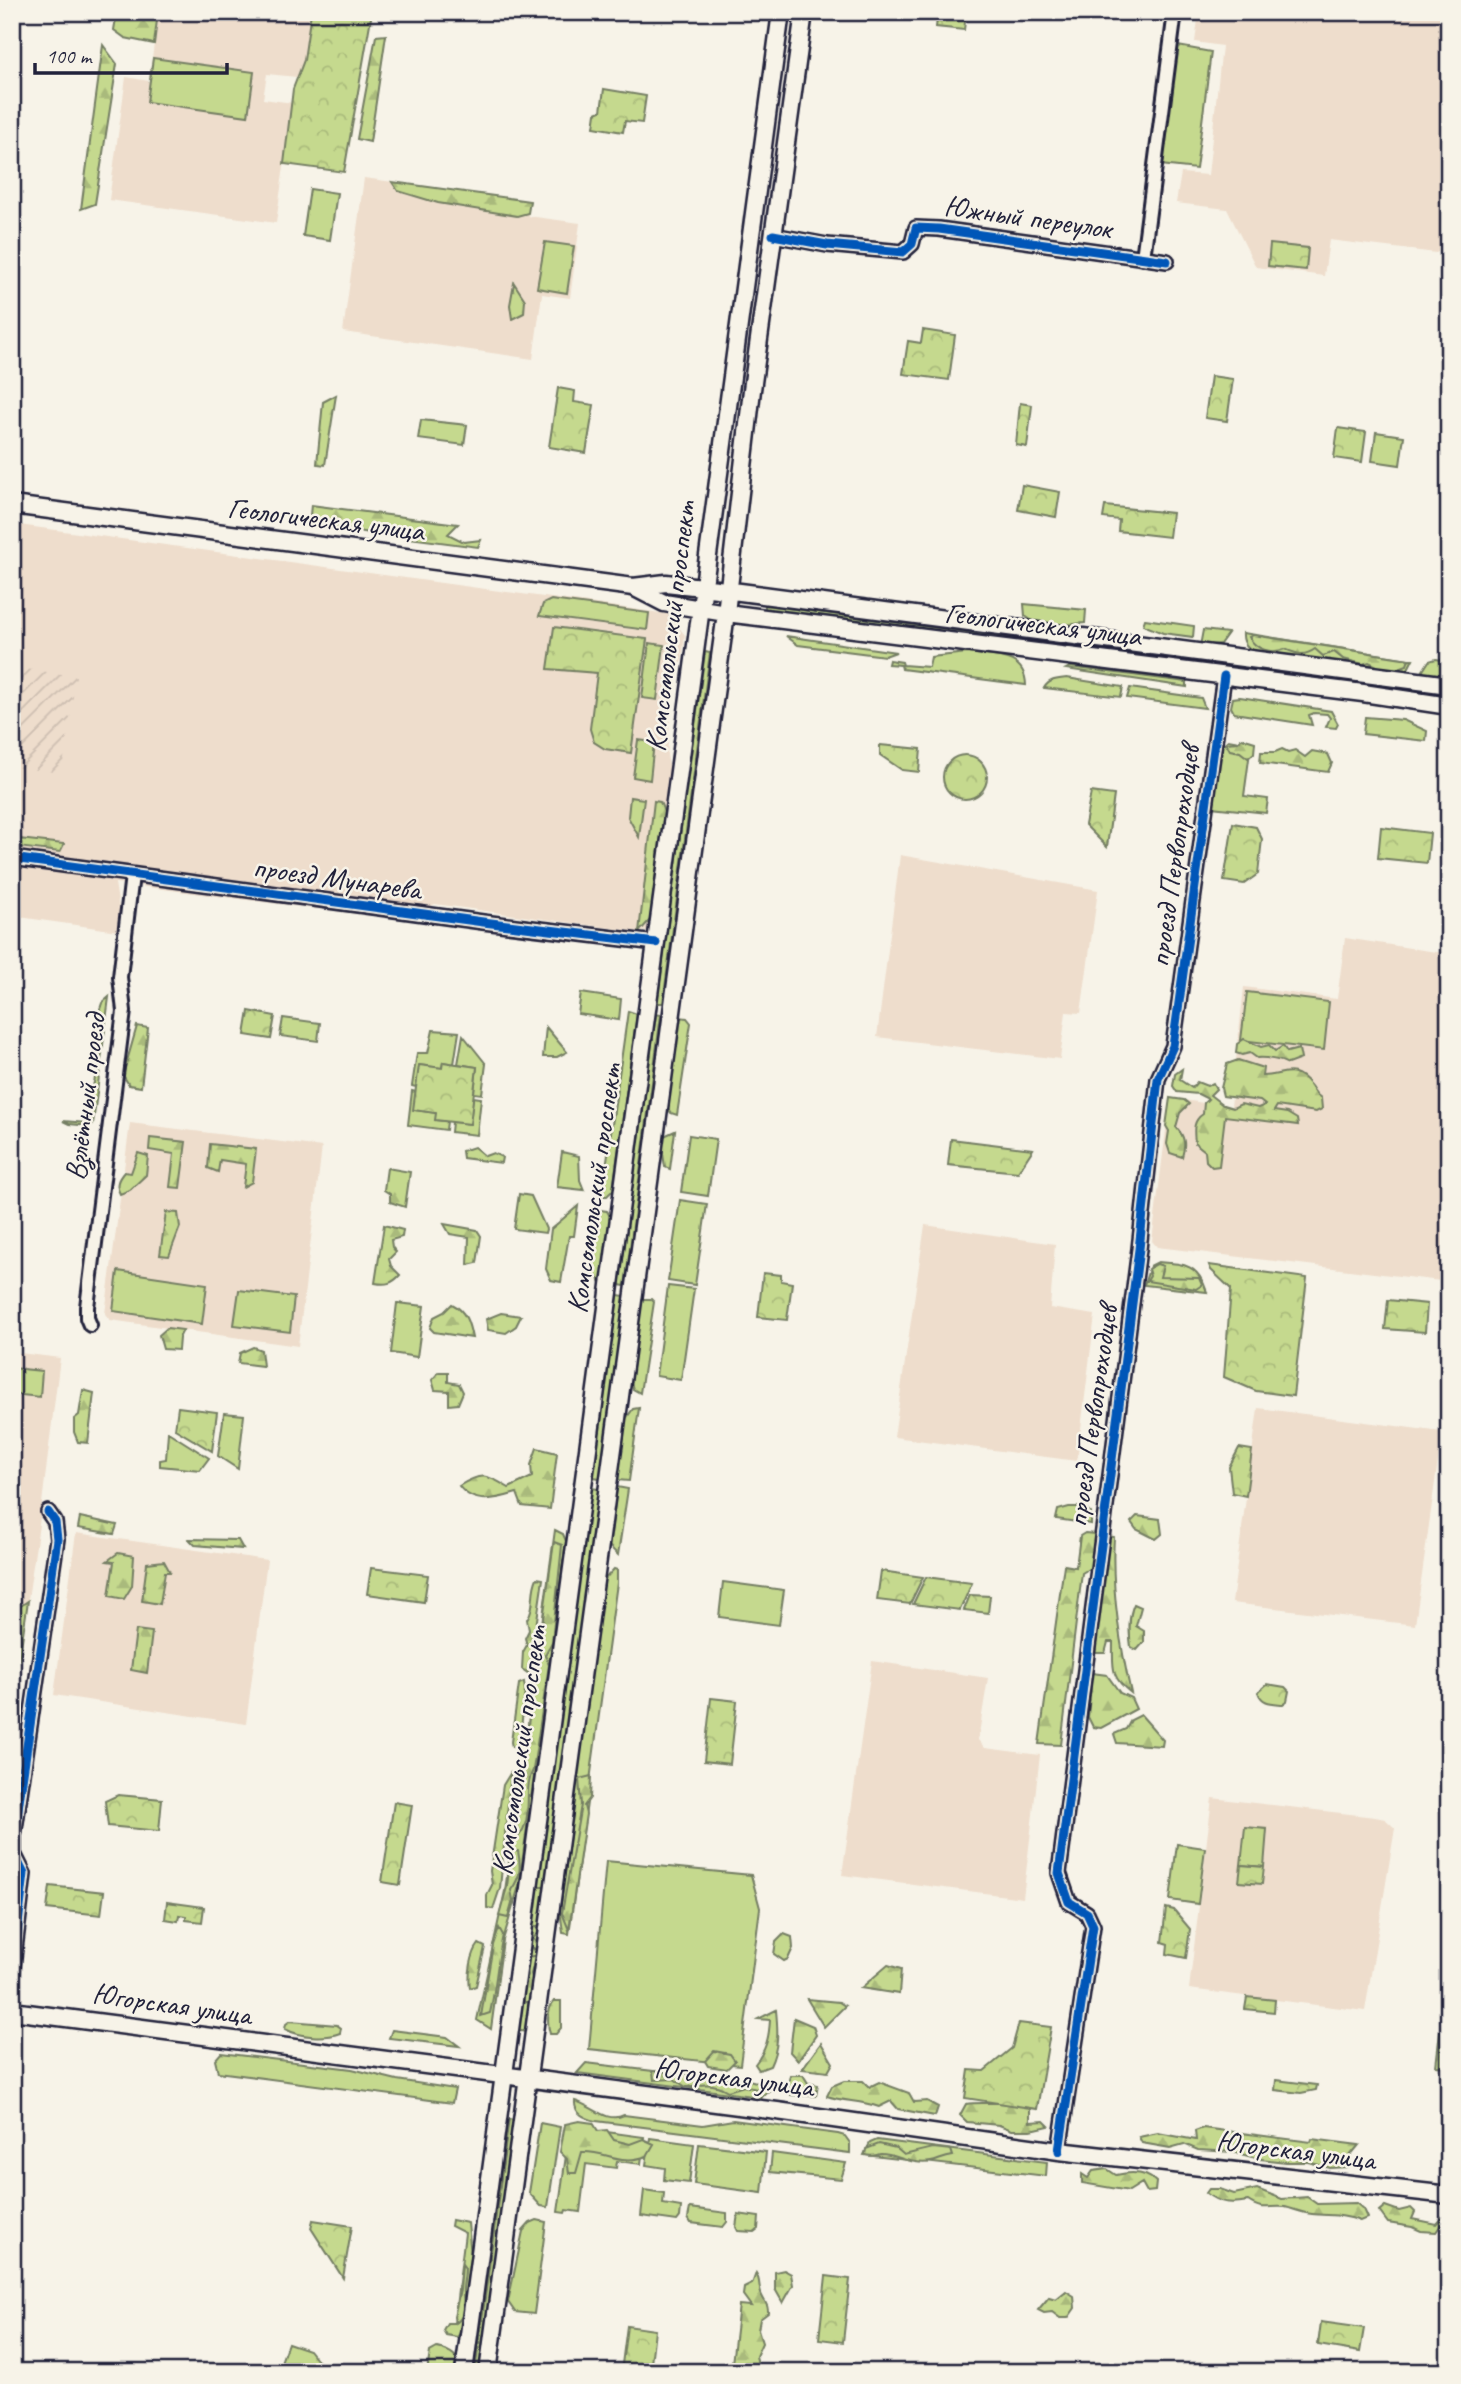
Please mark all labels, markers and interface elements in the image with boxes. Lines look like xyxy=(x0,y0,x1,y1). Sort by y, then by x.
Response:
scale bar xyxy=(35,32,228,76)
text: 100 m xyxy=(46,43,93,69)
street label: Южный переулок xyxy=(942,186,1117,248)
street label: Геологическая улица xyxy=(226,488,428,550)
street label: Комсомольский проспект xyxy=(636,497,704,754)
street label: Геологическая улица xyxy=(943,593,1145,655)
street label: проезд Первопроходцев xyxy=(1140,737,1209,969)
street label: проезд Мунарева xyxy=(251,847,426,909)
street label: Взлётный проезд xyxy=(56,1009,114,1182)
street label: Комсомольский проспект xyxy=(558,1059,631,1316)
street label: проезд Первопроходцев xyxy=(1058,1297,1127,1529)
street label: Комсомольский проспект xyxy=(483,1621,556,1878)
street label: Югорская улица xyxy=(90,1974,256,2034)
street label: Югорская улица xyxy=(652,2048,818,2106)
street label: Югорская улица xyxy=(1214,2121,1380,2179)

